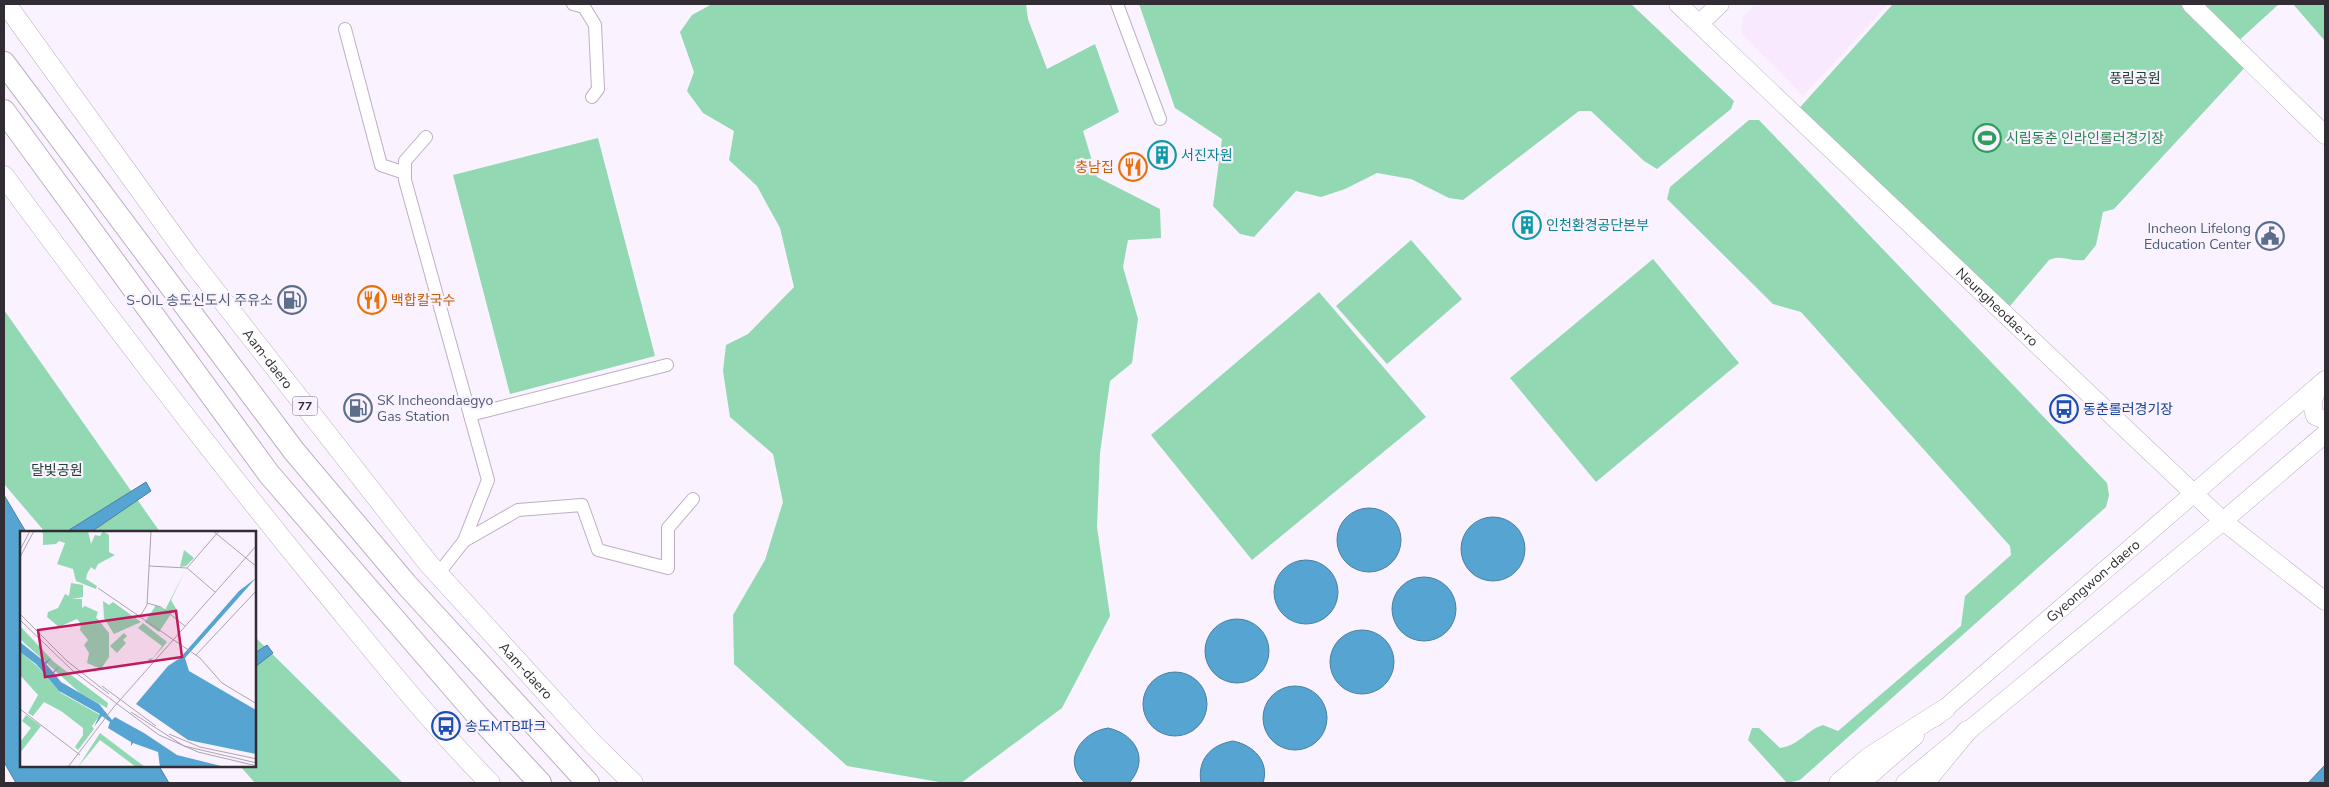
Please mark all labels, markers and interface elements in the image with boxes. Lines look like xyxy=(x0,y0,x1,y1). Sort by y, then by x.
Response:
park label: 풍림공원 xyxy=(2109,69,2161,88)
sports icon: 시립동춘 인라인롤러경기장 xyxy=(1972,123,2002,153)
place label: 시립동춘 인라인롤러경기장 xyxy=(2006,129,2164,148)
building icon: 서진자원 xyxy=(1147,140,1177,170)
place label: 서진자원 xyxy=(1181,146,1233,165)
restaurant icon: 충남집 xyxy=(1118,152,1148,182)
place label: 충남집 xyxy=(1075,158,1114,177)
building icon: 인천환경공단본부 xyxy=(1512,210,1542,240)
place label: 인천환경공단본부 xyxy=(1546,216,1649,235)
place label: Incheon Lifelong Education Center xyxy=(2144,219,2251,254)
public building icon: Incheon Lifelong Education Center xyxy=(2255,221,2285,251)
street label: Neungheodae-ro xyxy=(1952,263,2043,351)
fuel station icon: S-OIL 송도신도시 주유소 xyxy=(277,285,307,315)
restaurant icon: 백합칼국수 xyxy=(357,285,387,315)
place label: S-OIL 송도신도시 주유소 xyxy=(126,291,273,310)
place label: 백합칼국수 xyxy=(391,291,456,310)
street label: Aam-daero xyxy=(238,325,298,393)
place label: SK Incheondaegyo Gas Station xyxy=(377,391,493,426)
fuel station icon: SK Incheondaegyo Gas Station xyxy=(343,393,373,423)
bus stop icon: 동춘롤러경기장 xyxy=(2049,394,2079,424)
road number: 77 xyxy=(292,396,318,416)
place label: 동춘롤러경기장 xyxy=(2083,400,2173,419)
park label: 달빛공원 xyxy=(31,461,83,480)
inset map xyxy=(20,531,256,767)
street label: Gyeongwon-daero xyxy=(2042,535,2144,626)
street label: Aam-daero xyxy=(495,638,557,703)
bus stop icon: 송도MTB파크 xyxy=(431,711,461,741)
place label: 송도MTB파크 xyxy=(465,717,547,736)

